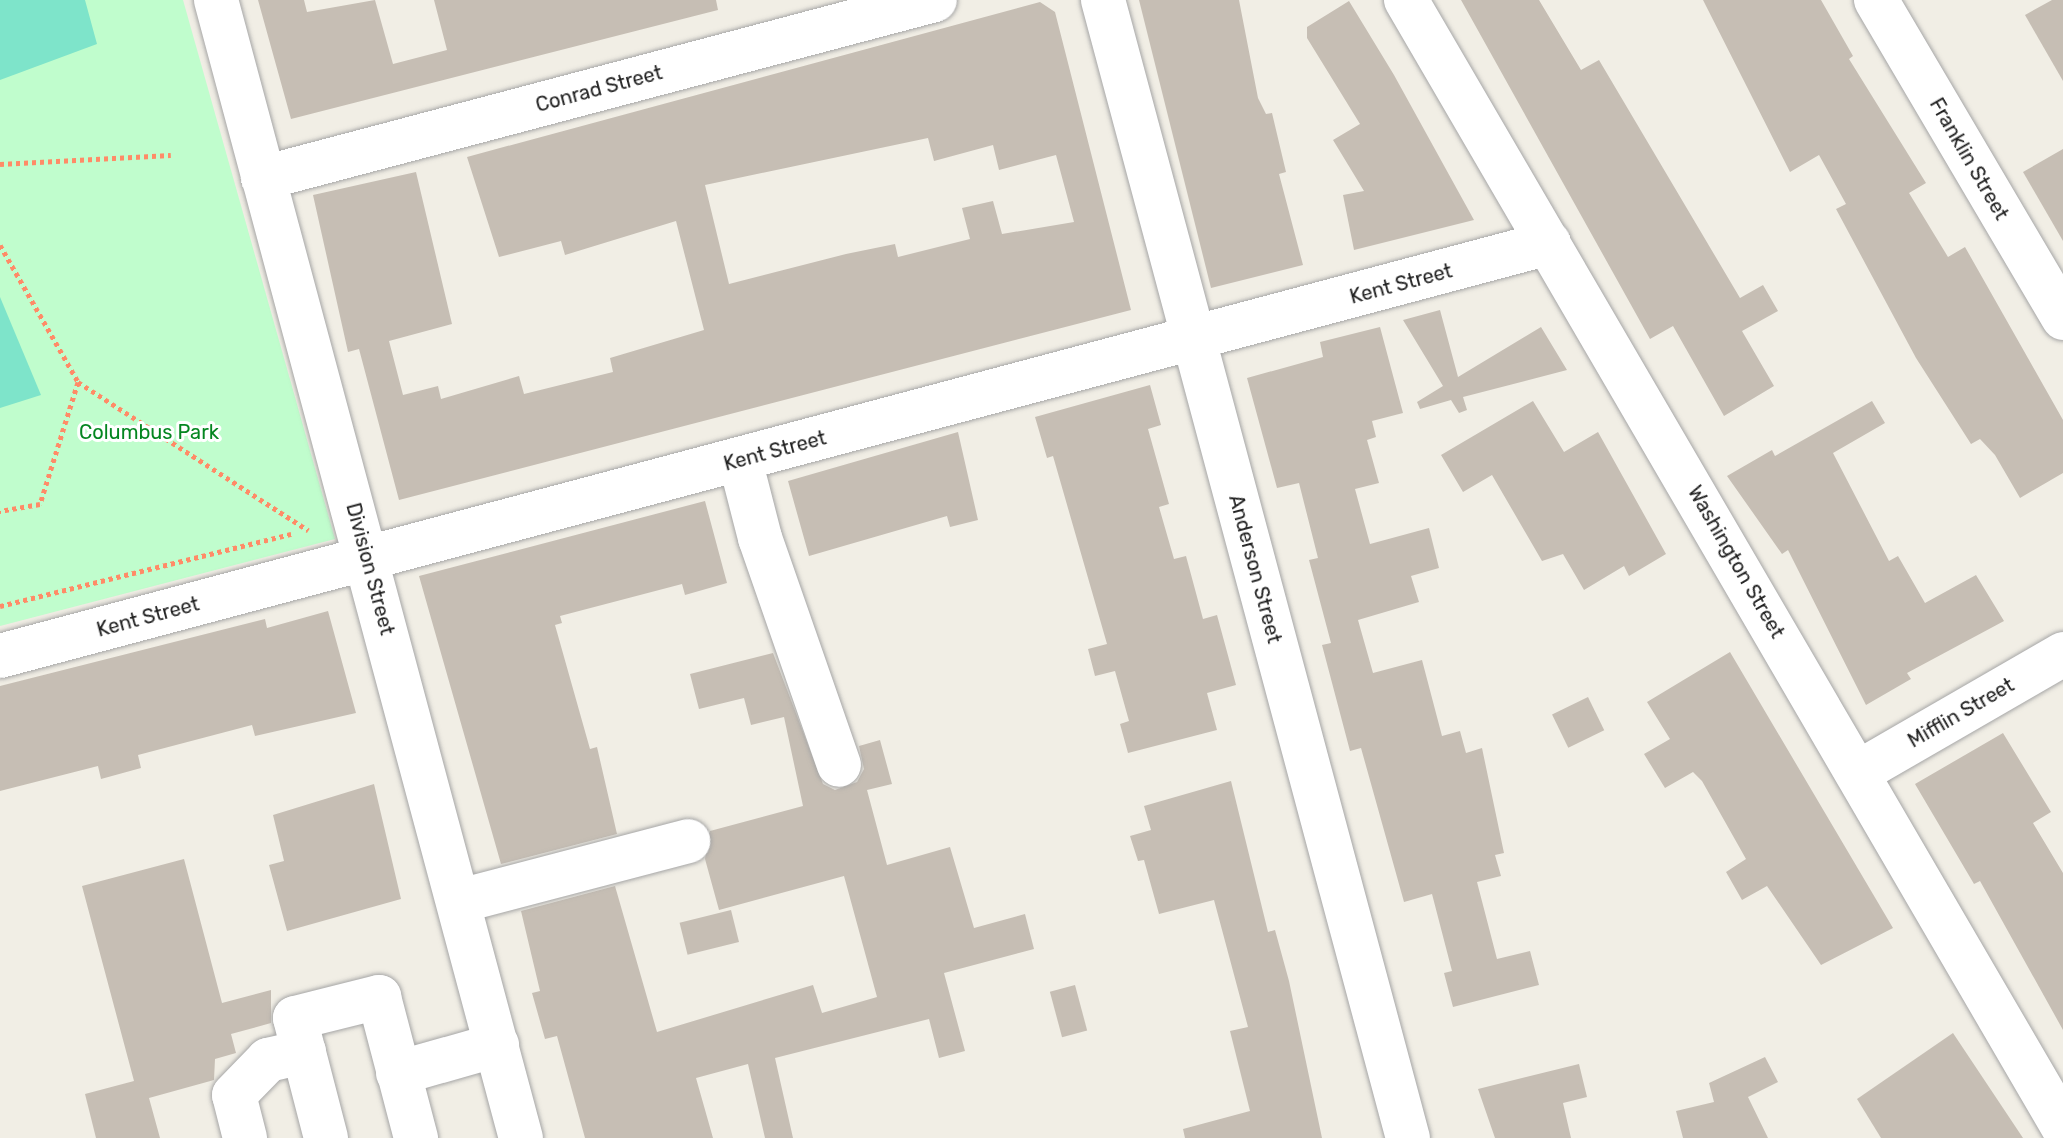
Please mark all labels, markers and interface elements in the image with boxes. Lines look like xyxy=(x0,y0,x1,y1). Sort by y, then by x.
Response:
street label: Conrad Street xyxy=(533,61,665,117)
street label: Franklin Street xyxy=(1924,94,2014,224)
street label: Kent Street xyxy=(1347,259,1455,309)
park label: Columbus Park xyxy=(79,420,219,444)
street label: Kent Street xyxy=(721,426,829,476)
street label: Washington Street xyxy=(1683,482,1789,642)
street label: Anderson Street xyxy=(1224,492,1286,646)
street label: Division Street xyxy=(341,500,399,638)
street label: Kent Street xyxy=(94,592,202,642)
street label: Mifflin Street xyxy=(1904,673,2018,753)

